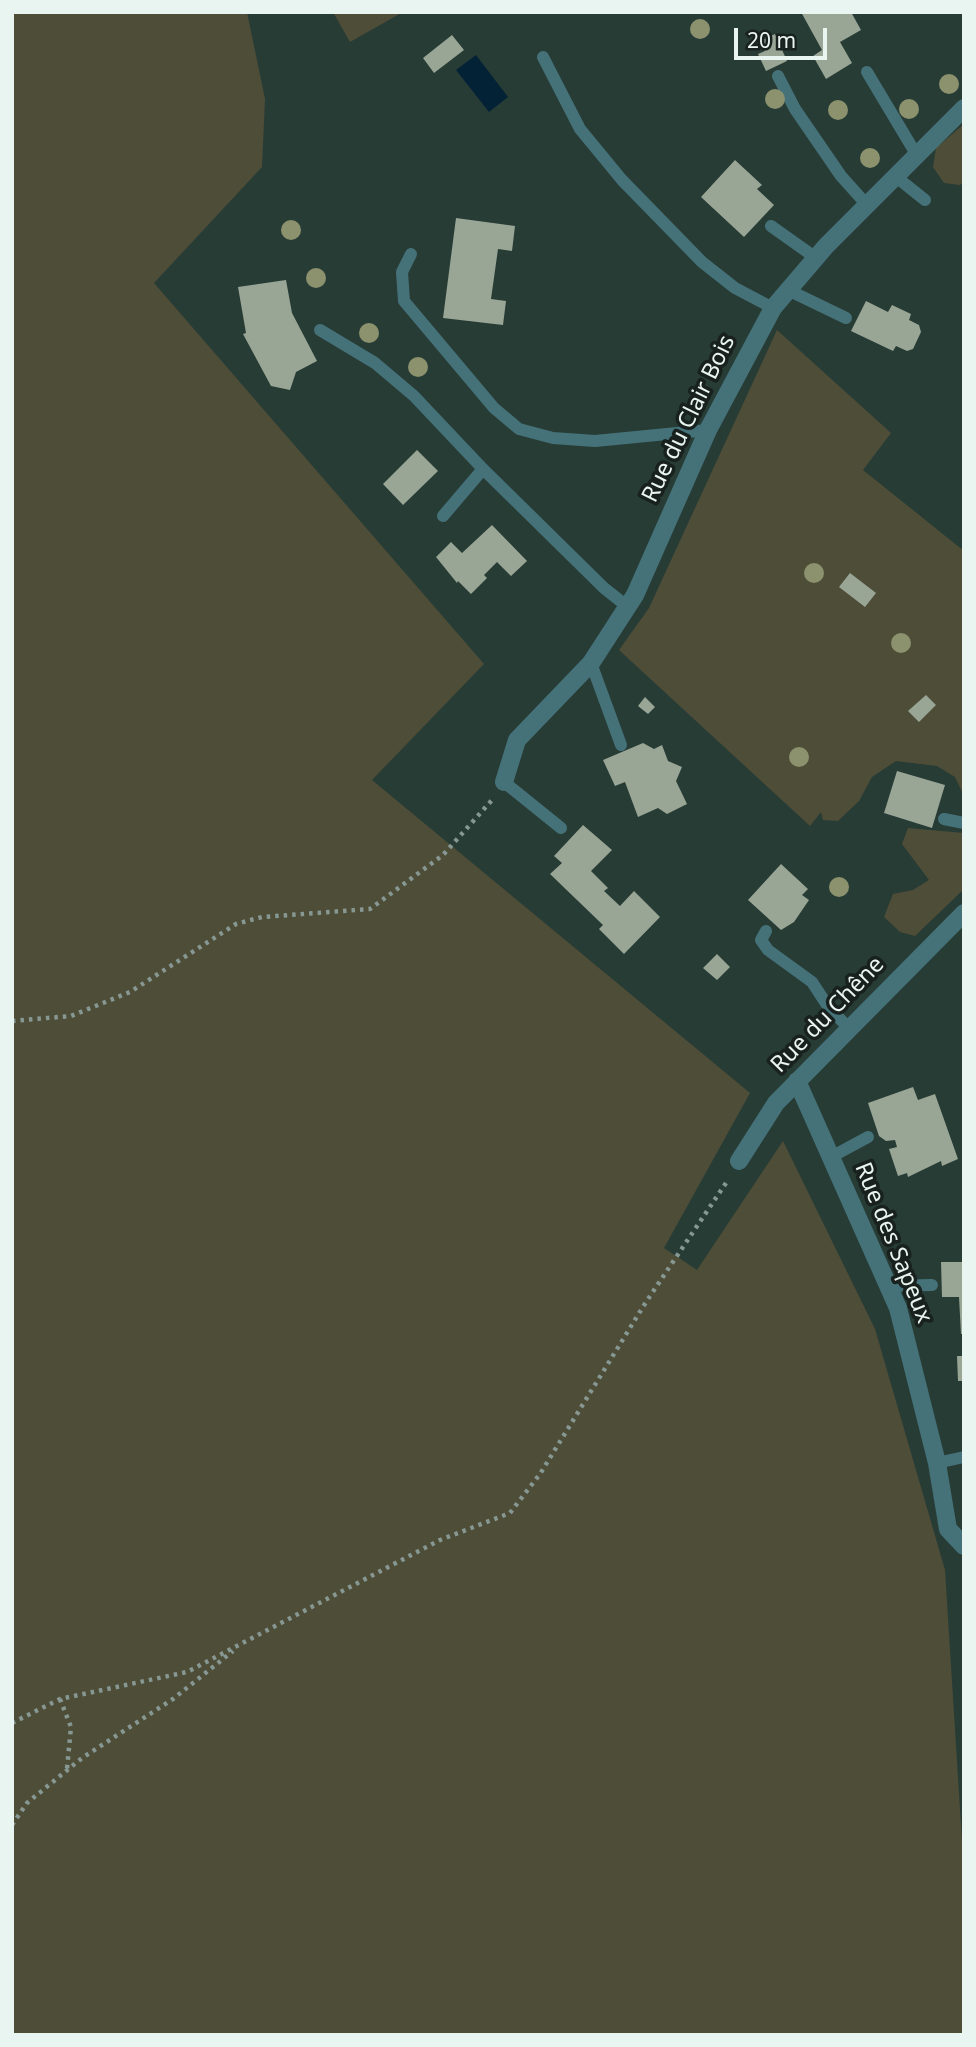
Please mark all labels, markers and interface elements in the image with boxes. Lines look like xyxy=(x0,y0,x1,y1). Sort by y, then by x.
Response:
scale bar xyxy=(738,14,831,58)
text: 20 m xyxy=(747,26,796,54)
street label: Rue du Clair Bois xyxy=(637,331,741,507)
street label: Rue du Chêne xyxy=(766,951,890,1079)
street label: Rue des Sapeux xyxy=(848,1159,938,1327)

